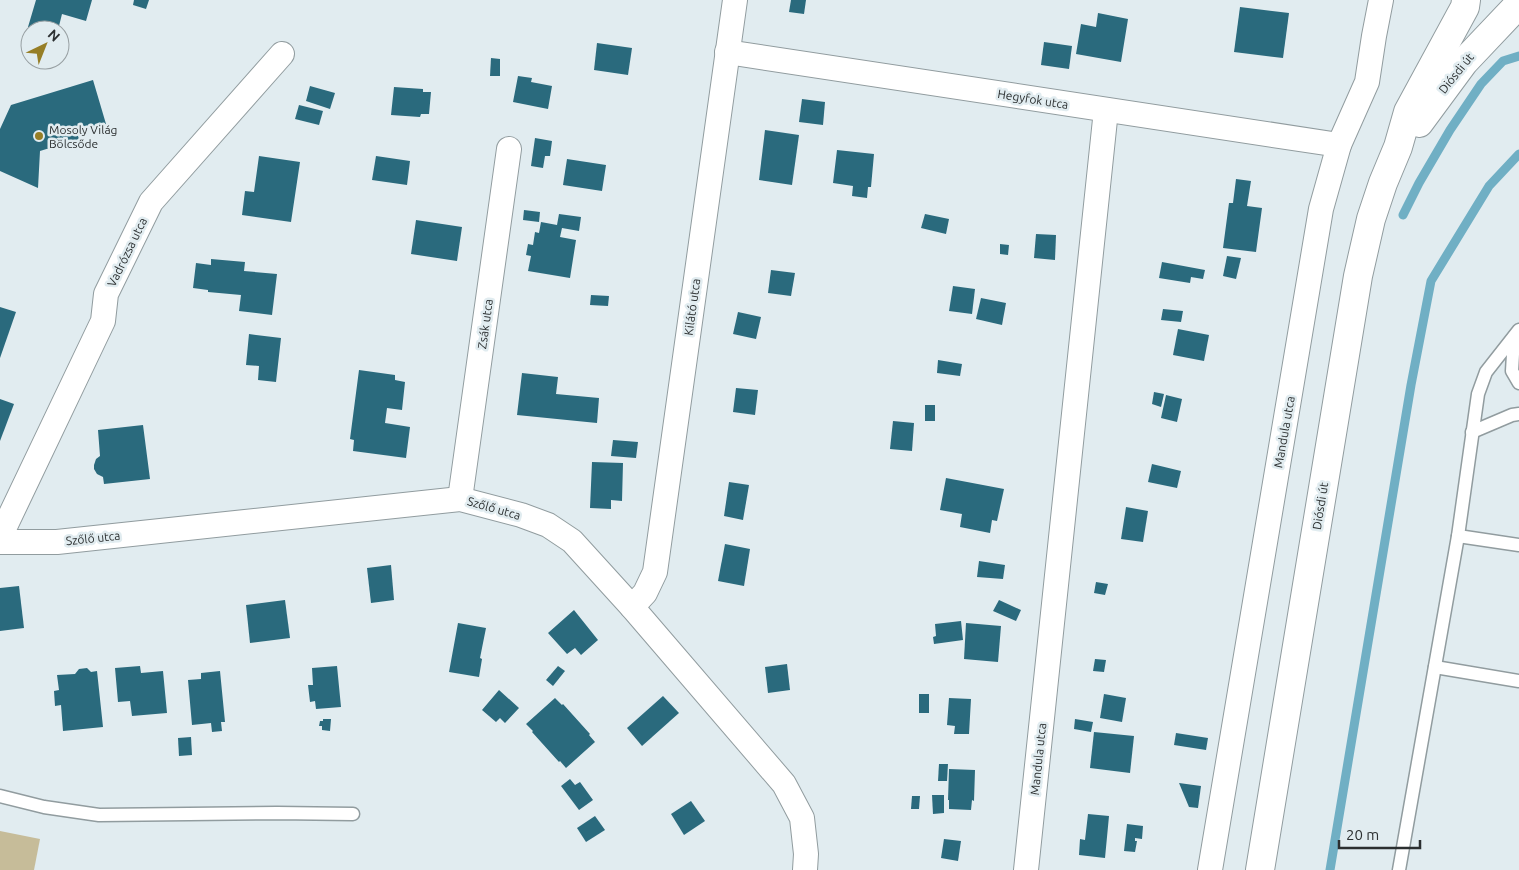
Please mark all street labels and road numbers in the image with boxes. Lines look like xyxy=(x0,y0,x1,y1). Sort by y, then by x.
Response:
street label: Diósdi út xyxy=(1436,50,1476,96)
street label: Hegyfok utca xyxy=(997,87,1069,111)
street label: Vadrózsa utca xyxy=(105,215,149,289)
street label: Kilátó utca xyxy=(682,278,702,336)
street label: Zsák utca xyxy=(475,298,495,350)
street label: Mandula utca xyxy=(1271,395,1297,469)
street label: Diósdi út xyxy=(1310,481,1330,531)
street label: Szőlő utca xyxy=(466,494,522,522)
street label: Szőlő utca xyxy=(65,529,121,547)
street label: Mandula utca xyxy=(1028,722,1048,796)

